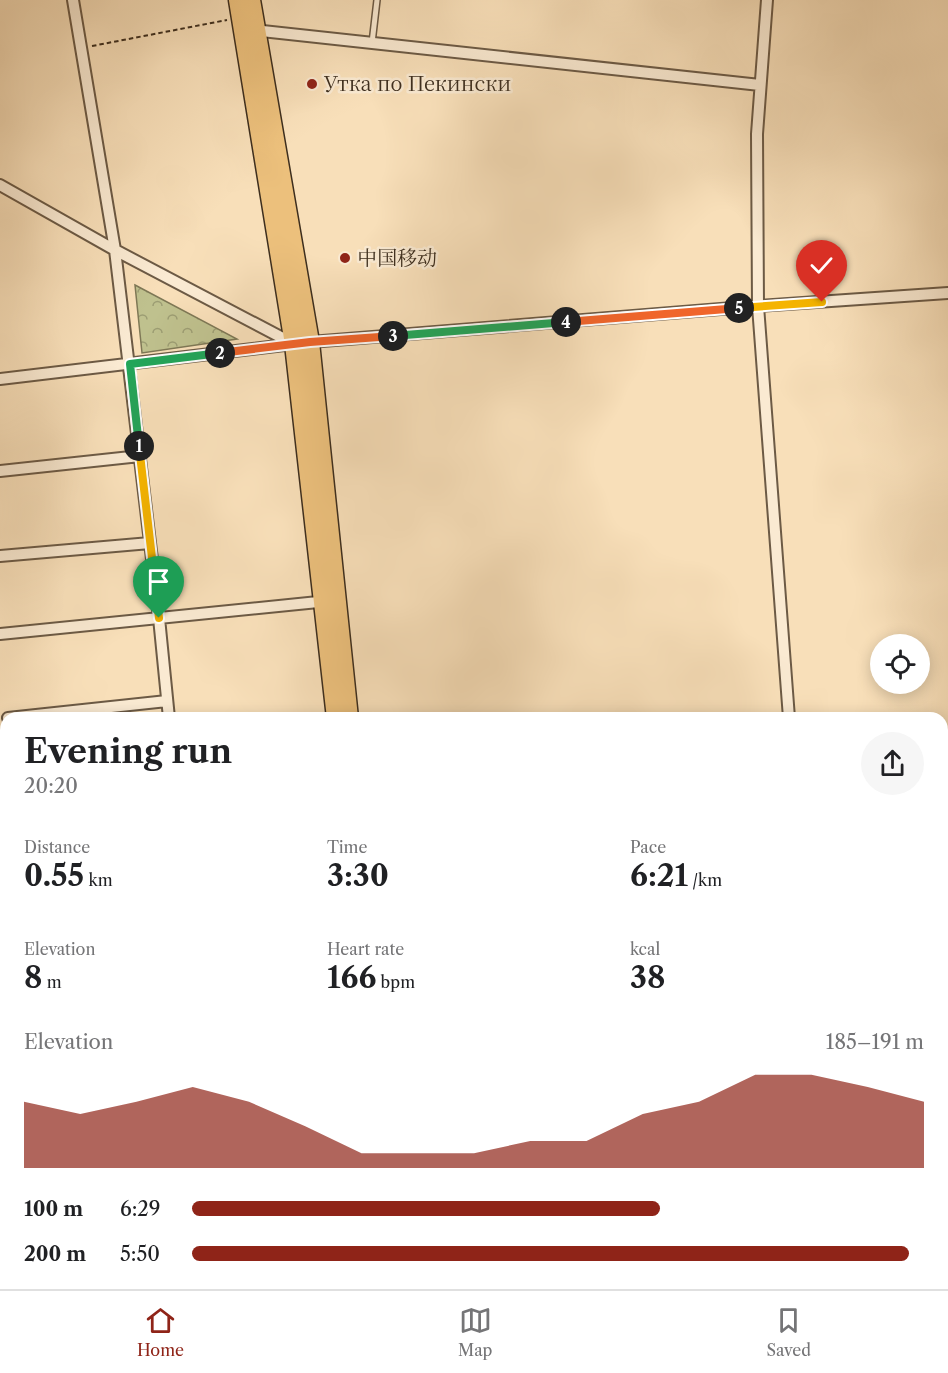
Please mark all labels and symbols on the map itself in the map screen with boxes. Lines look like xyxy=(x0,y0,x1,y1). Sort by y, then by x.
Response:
place label: Утка по Пекински xyxy=(323,72,511,96)
marker: Утка по Пекински xyxy=(305,77,319,91)
pin xyxy=(796,240,847,302)
place label: 中国移动 xyxy=(357,246,437,270)
marker: 中国移动 xyxy=(338,251,352,265)
pin: 5 xyxy=(724,293,754,323)
pin: 4 xyxy=(551,307,581,337)
pin: 3 xyxy=(378,321,408,351)
pin: 2 xyxy=(205,338,235,368)
pin: 1 xyxy=(124,431,154,461)
pin xyxy=(133,556,184,618)

